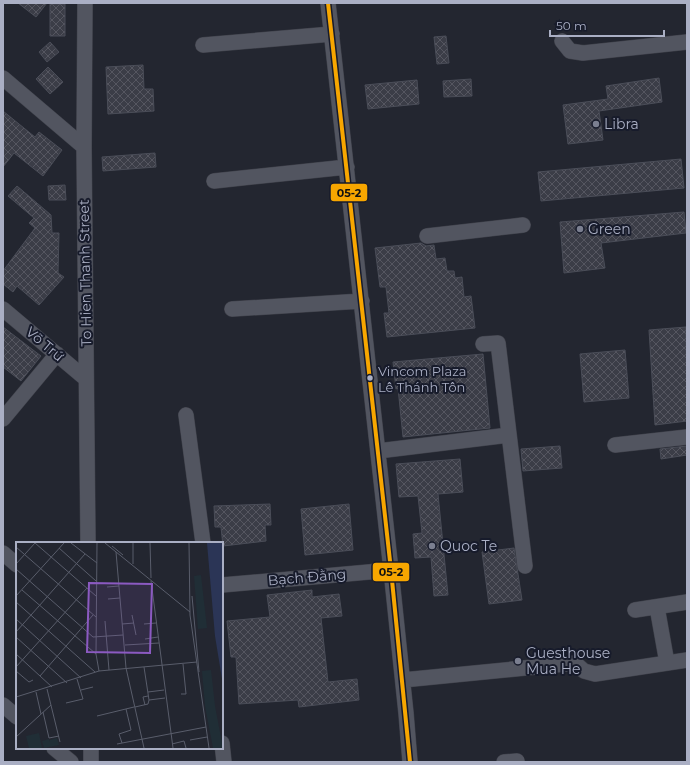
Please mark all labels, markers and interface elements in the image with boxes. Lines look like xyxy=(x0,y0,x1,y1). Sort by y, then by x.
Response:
scale bar xyxy=(550,12,664,38)
text: 50 m xyxy=(556,18,587,33)
place label: Libra xyxy=(604,115,639,133)
marker: Libra xyxy=(591,119,601,129)
line badge: 05-2 xyxy=(330,183,368,202)
text: 05-2 xyxy=(337,186,362,200)
street label: To Hien Thanh Street xyxy=(75,199,95,347)
place label: Green xyxy=(588,220,631,238)
marker: Green xyxy=(575,224,585,234)
street label: Võ Trứ xyxy=(22,323,68,365)
place label: Vincom Plaza Lê Thánh Tôn xyxy=(378,363,467,395)
marker: Vincom Plaza Lê Thánh Tôn xyxy=(365,373,375,383)
place label: Quoc Te xyxy=(440,537,497,555)
marker: Quoc Te xyxy=(427,541,437,551)
inset map xyxy=(16,542,223,749)
line badge: 05-2 xyxy=(372,562,410,582)
street label: Bạch Đằng xyxy=(267,565,347,589)
text: 05-2 xyxy=(379,565,404,579)
place label: Guesthouse Mua He xyxy=(526,644,610,678)
marker: Guesthouse Mua He xyxy=(513,656,523,666)

